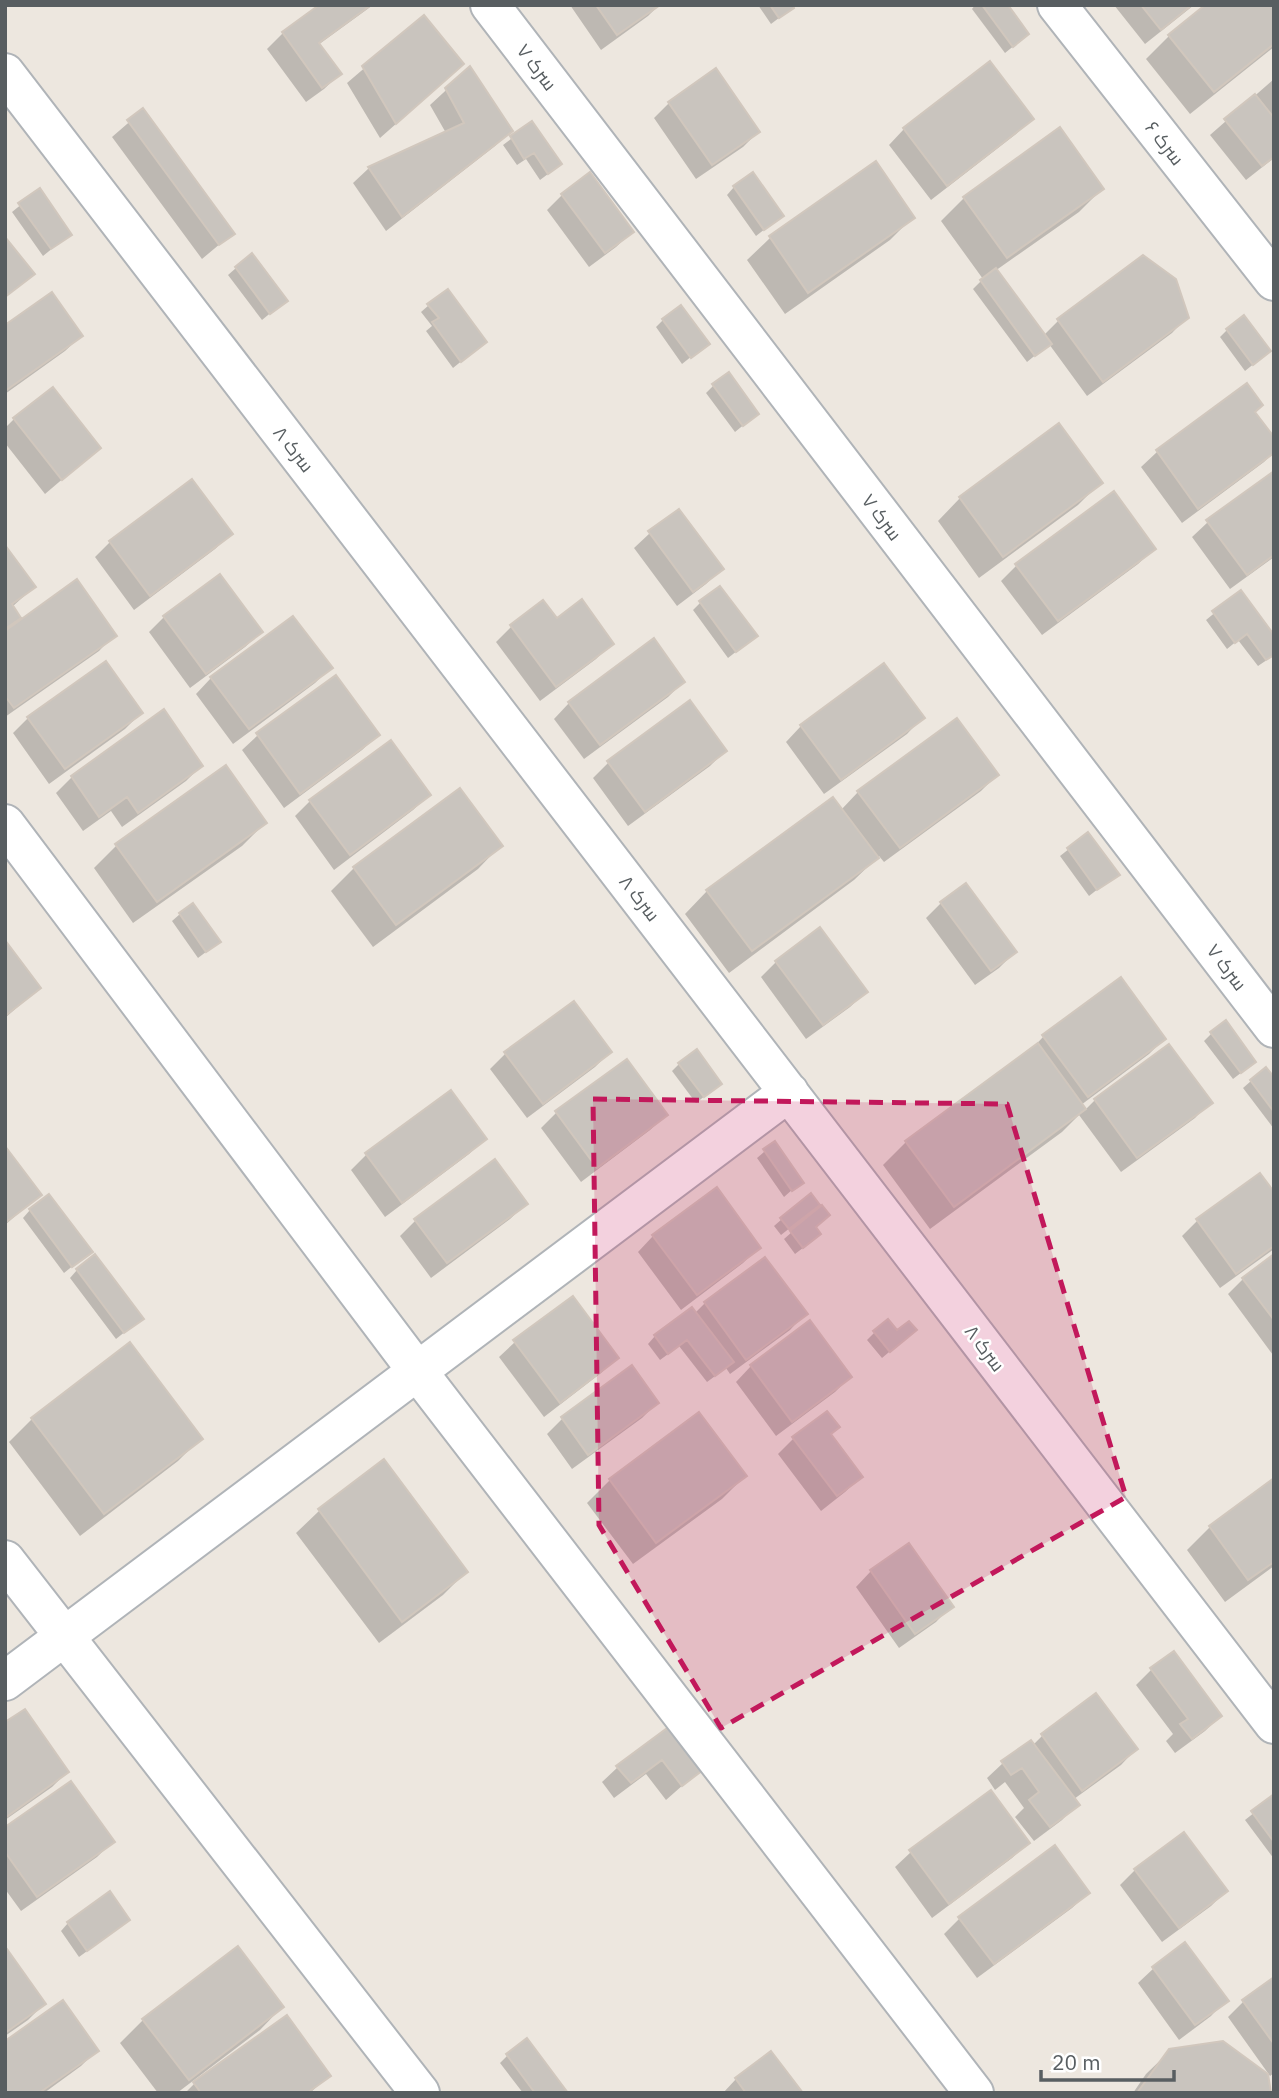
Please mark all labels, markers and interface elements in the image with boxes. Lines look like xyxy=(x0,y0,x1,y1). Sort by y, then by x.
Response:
street label: سرک ۷ xyxy=(512,39,562,95)
street label: سرک ۶ xyxy=(1140,116,1190,170)
street label: سرک ۸ xyxy=(268,421,320,477)
street label: سرک ۷ xyxy=(857,489,907,545)
street label: سرک ۸ xyxy=(614,870,666,926)
street label: سرک ۷ xyxy=(1202,939,1252,995)
street label: سرک ۸ xyxy=(960,1320,1010,1376)
scale bar xyxy=(1041,2038,1174,2082)
text: 20 m xyxy=(1052,2048,1101,2076)

